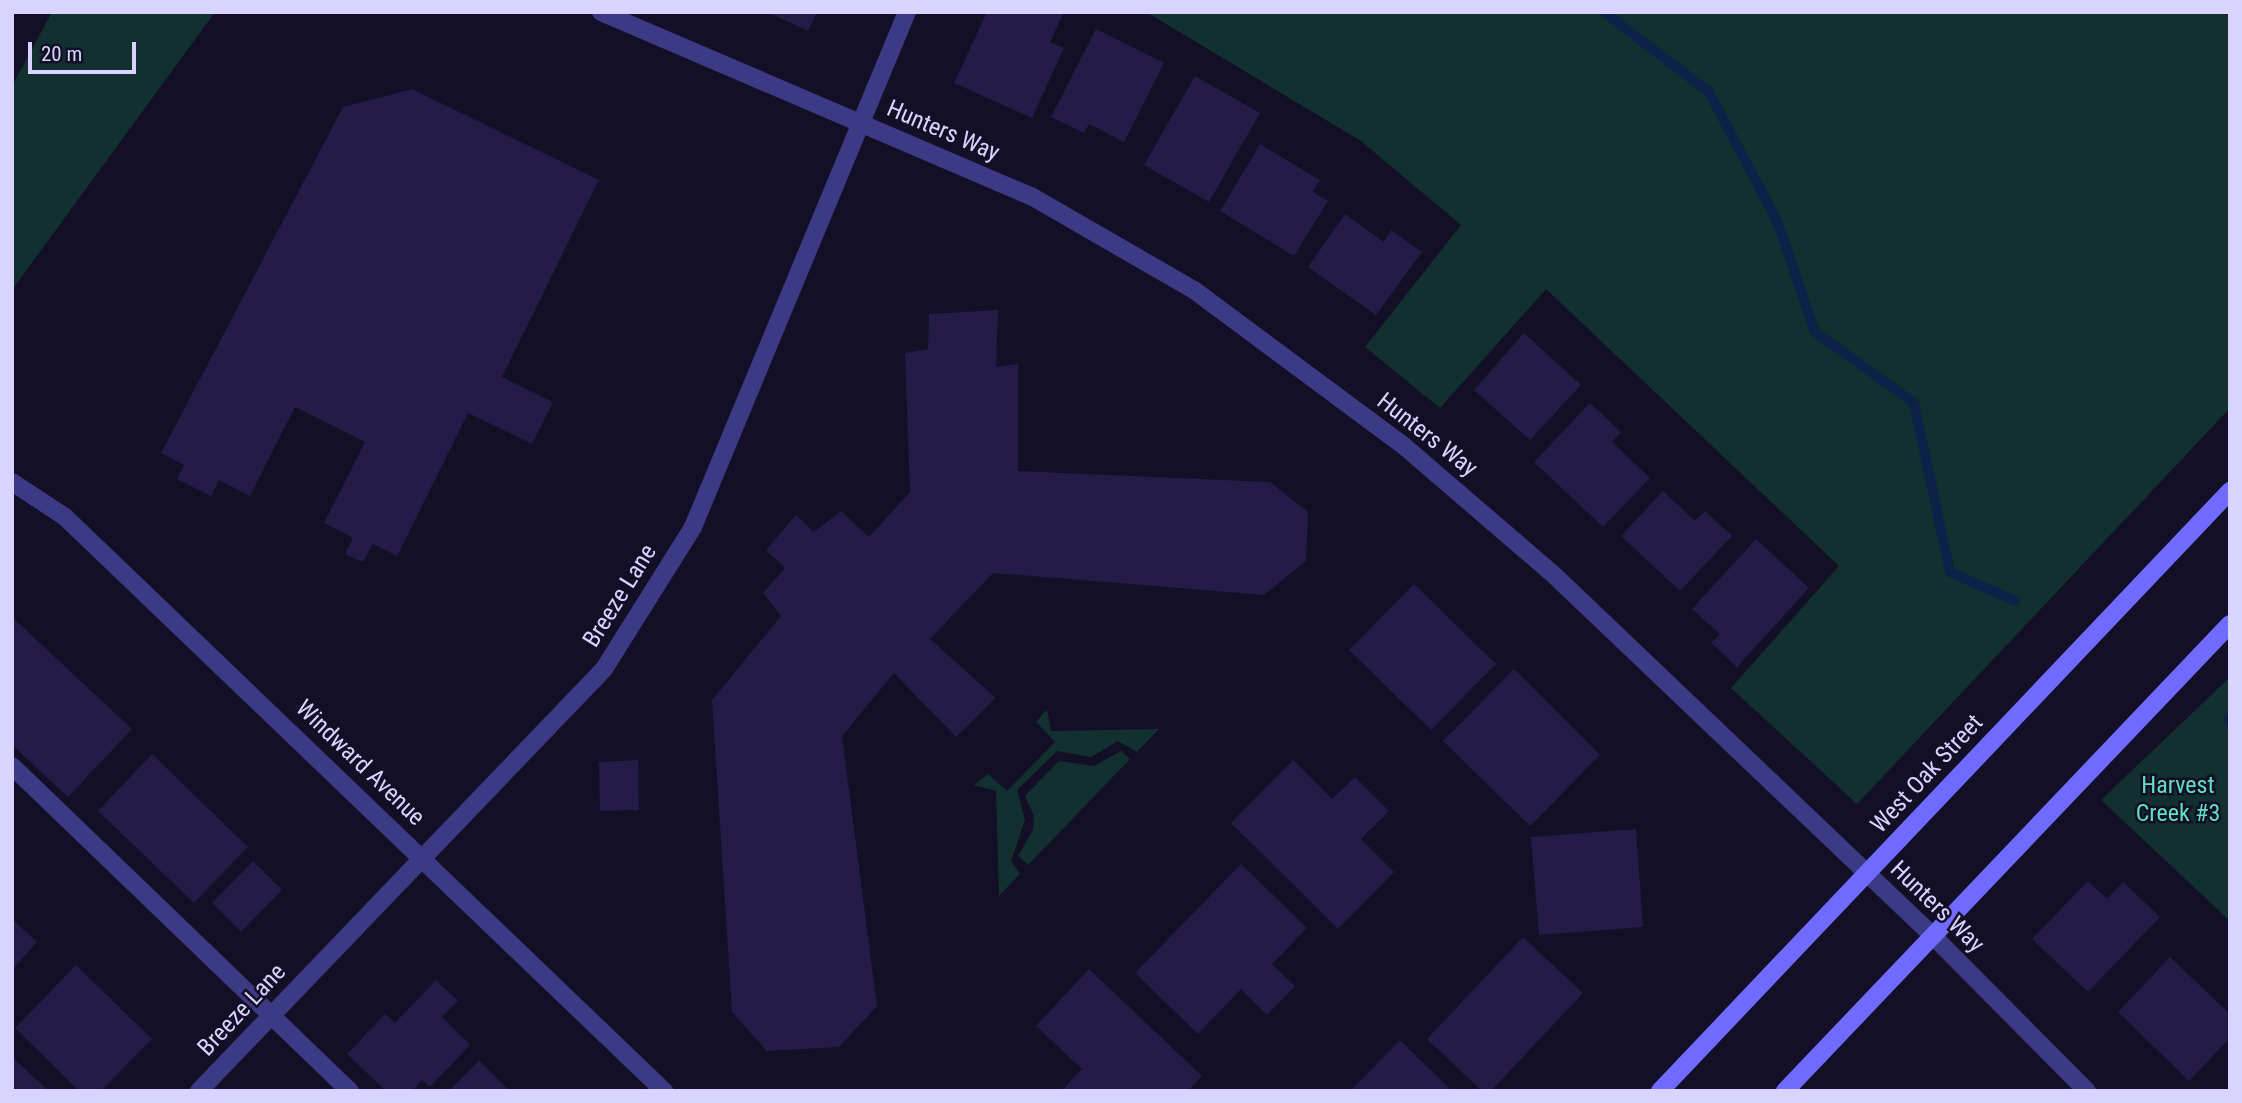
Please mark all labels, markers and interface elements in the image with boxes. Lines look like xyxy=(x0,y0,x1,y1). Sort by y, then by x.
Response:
scale bar xyxy=(32,28,140,72)
text: 20 m xyxy=(41,42,82,66)
street label: Hunters Way xyxy=(882,94,1004,168)
street label: Hunters Way xyxy=(1371,387,1483,483)
street label: Breeze Lane xyxy=(577,539,663,653)
street label: Windward Avenue xyxy=(290,694,430,832)
street label: West Oak Street xyxy=(1865,709,1989,839)
park label: Harvest Creek #3 xyxy=(2136,772,2220,828)
street label: Hunters Way xyxy=(1884,855,1990,959)
street label: Breeze Lane xyxy=(192,958,292,1062)

